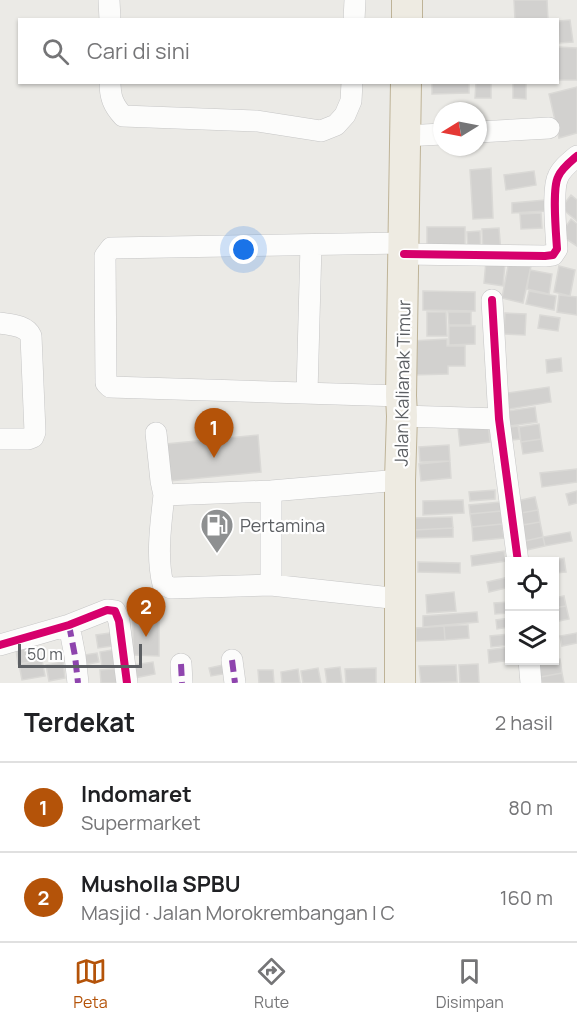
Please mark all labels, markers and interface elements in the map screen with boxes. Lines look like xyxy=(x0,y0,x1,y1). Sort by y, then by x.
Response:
search box xyxy=(18,18,559,84)
icon: search xyxy=(39,35,72,68)
text: Cari di sini xyxy=(87,36,190,66)
north arrow xyxy=(433,102,487,156)
your location xyxy=(229,235,258,264)
street label: Jalan Kalianak Timur xyxy=(389,299,415,466)
pin: 1 xyxy=(194,408,234,458)
fuel station icon: Pertamina xyxy=(199,507,235,554)
place label: Pertamina xyxy=(240,513,325,537)
map controls xyxy=(505,557,559,665)
button: locate xyxy=(505,557,559,611)
pin: 2 xyxy=(126,588,166,637)
button: layers xyxy=(505,611,559,665)
scale bar xyxy=(18,641,142,668)
text: 50 m xyxy=(27,643,63,665)
text: Terdekat xyxy=(24,704,135,740)
text: 2 hasil xyxy=(495,709,553,736)
text: Indomaret xyxy=(81,779,192,809)
text: 1 xyxy=(39,794,48,821)
text: 80 m xyxy=(508,794,553,821)
text: Supermarket xyxy=(81,809,201,836)
text: Musholla SPBU xyxy=(81,869,241,899)
text: 2 xyxy=(38,884,49,911)
text: 160 m xyxy=(500,884,553,911)
text: Masjid · Jalan Morokrembangan I C xyxy=(81,899,395,926)
tab: Peta xyxy=(73,955,108,1013)
tab: Rute xyxy=(254,955,289,1013)
tab: Disimpan xyxy=(436,955,504,1013)

